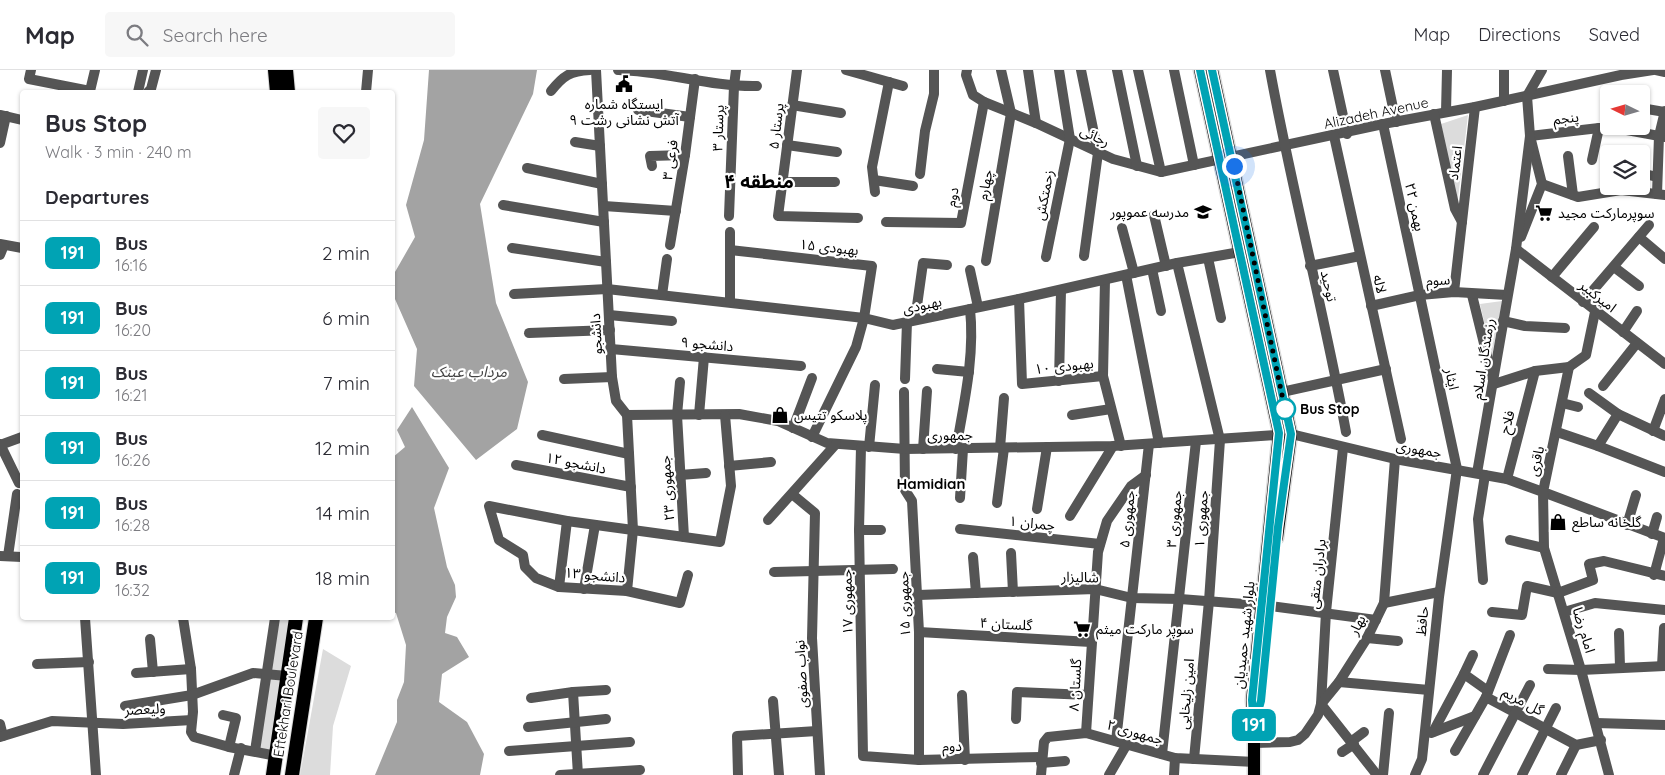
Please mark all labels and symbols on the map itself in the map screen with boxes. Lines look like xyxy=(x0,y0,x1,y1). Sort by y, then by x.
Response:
public building icon: ایستگاه شماره ۹ آتش نشانی رشت xyxy=(614,74,634,94)
north arrow xyxy=(1600,85,1650,135)
street label: Alizadeh Avenue xyxy=(1322,93,1430,133)
place label: ایستگاه شماره ۹ آتش نشانی رشت xyxy=(569,95,680,129)
street label: پرستار ۵ xyxy=(764,102,789,150)
street label: پرستار ۳ xyxy=(708,104,729,152)
street label: پنجم xyxy=(1552,107,1580,130)
street label: رجائی xyxy=(1077,121,1113,151)
street label: فرعی ۳ xyxy=(658,139,682,181)
street label: اعتماد xyxy=(1444,145,1466,181)
your location xyxy=(1222,154,1247,179)
street label: چهارم xyxy=(973,168,999,202)
street label: زحمتکش xyxy=(1030,168,1058,222)
district label: منطقه ۴ xyxy=(724,169,794,193)
street label: ۲۲ بهمن xyxy=(1401,181,1429,233)
street label: دوم xyxy=(941,185,965,209)
school or university icon: مدرسه عموپور xyxy=(1193,202,1213,222)
place label: مدرسه عموپور xyxy=(1109,203,1189,222)
supermarket icon: سوپرمارکت مجید xyxy=(1534,203,1554,223)
place label: سوپرمارکت مجید xyxy=(1558,204,1655,223)
street label: بهبودی ۱۵ xyxy=(798,235,860,259)
street label: توحید xyxy=(1317,269,1341,303)
street label: سوم xyxy=(1425,270,1451,292)
street label: لاله xyxy=(1369,273,1391,295)
street label: امیرکبیر xyxy=(1575,275,1620,316)
street label: بهبودی xyxy=(901,292,943,318)
street label: دانشجو xyxy=(586,313,606,355)
street label: رزمندگان اسلام xyxy=(1468,317,1500,401)
street label: دانشجو ۹ xyxy=(680,333,735,355)
street label: بهبودی ۱۰ xyxy=(1033,354,1095,378)
water label: مرداب عینک xyxy=(431,362,507,381)
street label: ایثار xyxy=(1441,365,1463,392)
marker: Bus Stop xyxy=(1274,398,1296,420)
place label: Bus Stop xyxy=(1300,400,1360,418)
shop icon: پلاسکو تتیس xyxy=(770,405,790,425)
place label: پلاسکو تتیس xyxy=(794,406,868,425)
street label: فلاح xyxy=(1495,408,1521,436)
street label: جمهوری xyxy=(927,426,973,444)
street label: جمهوری xyxy=(1395,436,1443,462)
street label: باقری xyxy=(1524,444,1548,478)
street label: دانشجو ۱۲ xyxy=(544,448,608,478)
street label: جمهوری ۲۳ xyxy=(656,455,678,521)
district label: Hamidian xyxy=(897,474,965,493)
street label: جمهوری ۵ xyxy=(1115,489,1139,549)
street label: جمهوری ۳ xyxy=(1162,489,1186,549)
street label: جمهوری ۱ xyxy=(1190,490,1212,548)
street label: چمران ۱ xyxy=(1008,512,1056,535)
shop icon: گلخانه ساطع xyxy=(1548,512,1568,532)
place label: گلخانه ساطع xyxy=(1572,513,1642,533)
street label: برادران متقی xyxy=(1304,538,1330,610)
street label: دانشجو ۱۳ xyxy=(564,563,627,587)
street label: شالیزار xyxy=(1060,568,1099,586)
street label: جمهوری ۱۷ xyxy=(837,569,857,635)
street label: جمهوری ۱۵ xyxy=(894,571,914,637)
street label: بلوار شهید حمیدیان xyxy=(1229,580,1259,690)
street label: حافظ xyxy=(1411,605,1433,637)
street label: امام رضا xyxy=(1567,605,1599,656)
street label: بهار xyxy=(1344,612,1370,639)
street label: گلستان ۴ xyxy=(979,614,1033,634)
supermarket icon: سوپر مارکت میثم xyxy=(1072,619,1092,639)
place label: سوپر مارکت میثم xyxy=(1096,620,1194,640)
street label: Eftekhari Boulevard xyxy=(269,630,307,758)
street label: نواب صفوی xyxy=(790,639,812,709)
street label: گلستان ۸ xyxy=(1065,658,1085,712)
street label: امین زلیخایی xyxy=(1174,658,1198,730)
street label: گل مریم xyxy=(1498,683,1547,721)
street label: ولیعصر xyxy=(123,699,166,719)
line badge: 191 xyxy=(1225,709,1283,741)
street label: جمهوری ۲ xyxy=(1105,715,1165,749)
street label: دوم xyxy=(942,737,962,757)

